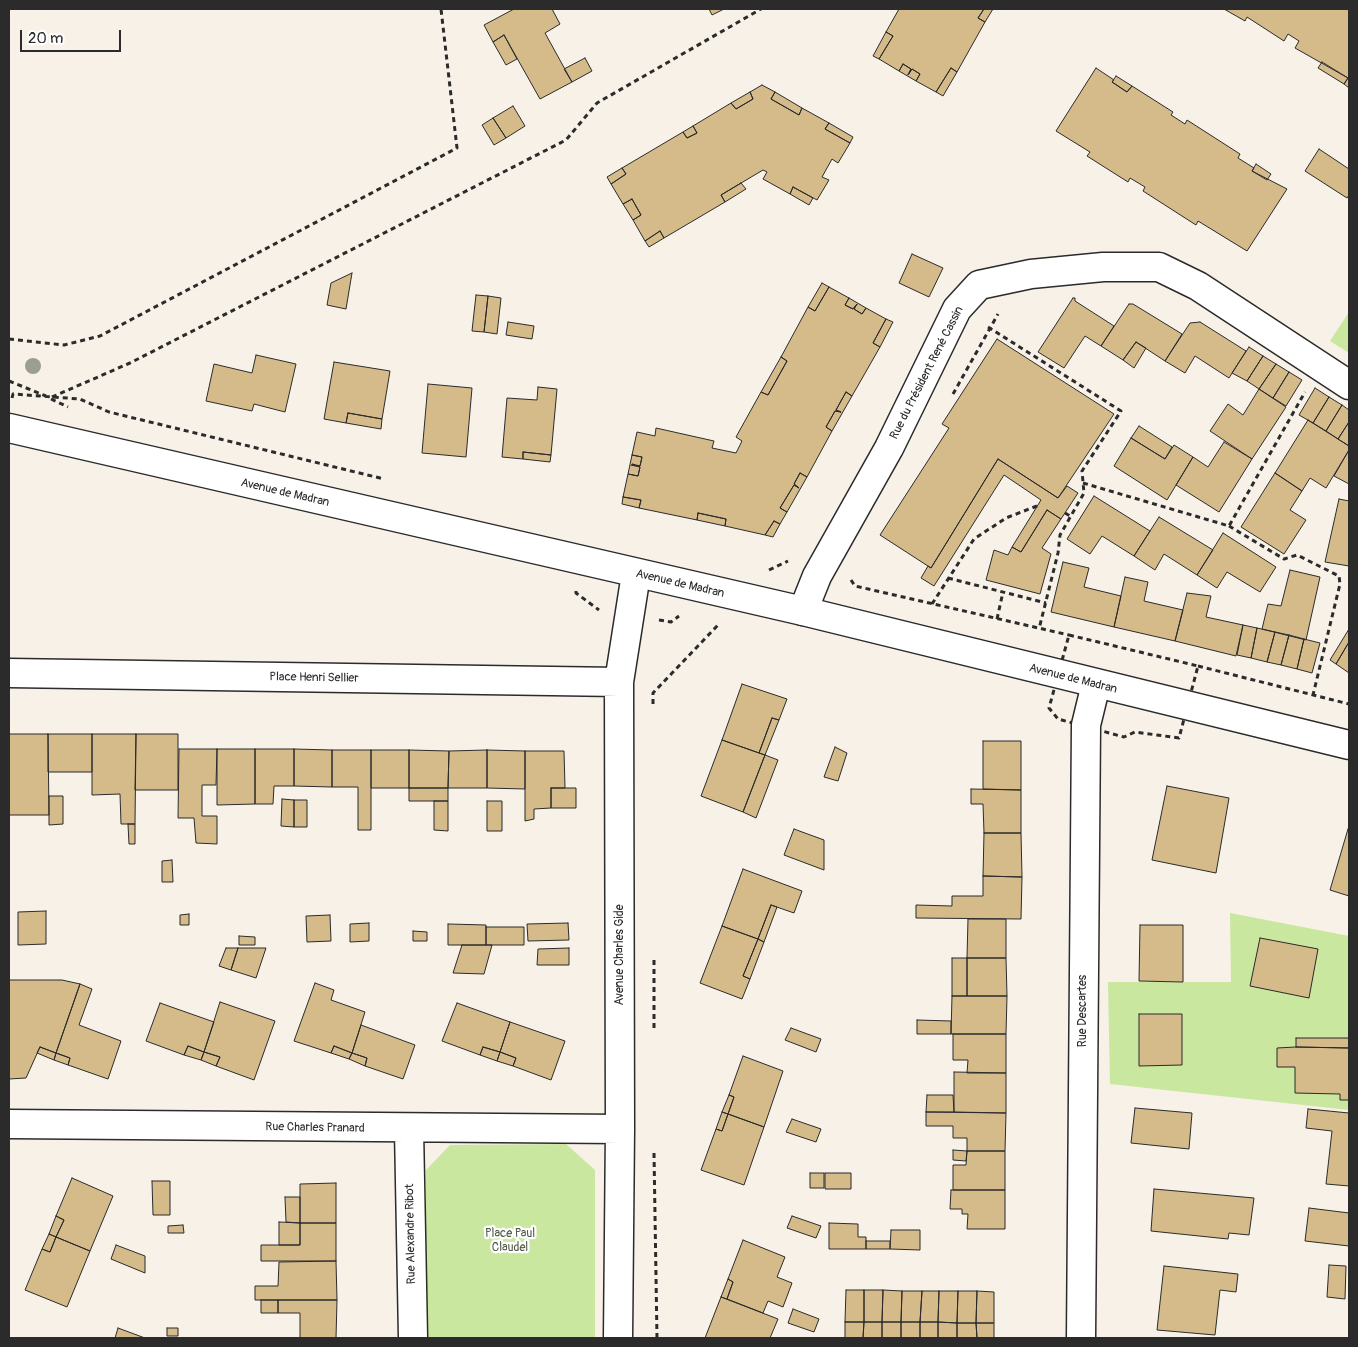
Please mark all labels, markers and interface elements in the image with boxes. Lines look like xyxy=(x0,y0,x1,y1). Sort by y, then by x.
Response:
scale bar xyxy=(22,20,124,52)
text: 20 m xyxy=(28,29,63,48)
street label: Rue du Président René Cassin xyxy=(887,304,967,442)
street label: Avenue de Madran xyxy=(239,476,331,510)
street label: Avenue de Madran xyxy=(634,567,726,601)
street label: Avenue de Madran xyxy=(1027,661,1119,697)
street label: Place Henri Sellier xyxy=(269,670,359,686)
street label: Avenue Charles Gide xyxy=(613,904,627,1006)
street label: Rue Descartes xyxy=(1076,975,1090,1047)
street label: Rue Charles Pranard xyxy=(265,1120,365,1136)
street label: Rue Alexandre Ribot xyxy=(403,1183,419,1285)
park label: Place Paul Claudel xyxy=(485,1227,535,1255)

